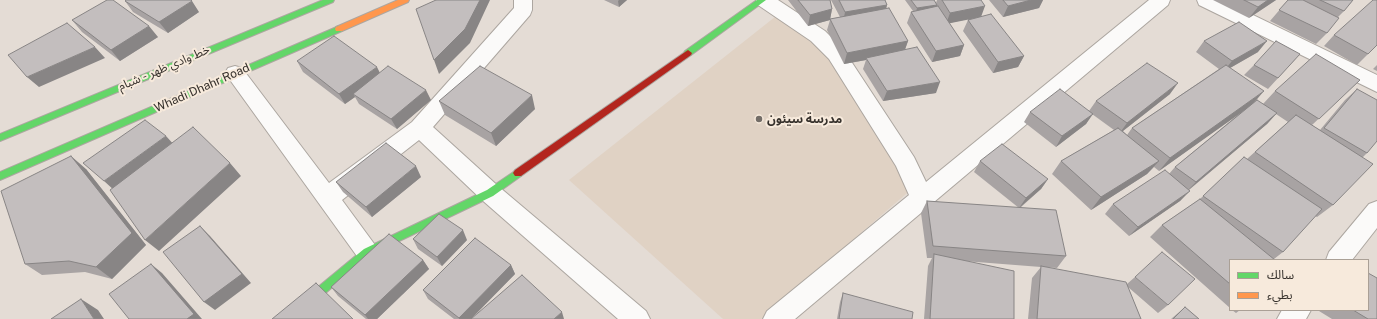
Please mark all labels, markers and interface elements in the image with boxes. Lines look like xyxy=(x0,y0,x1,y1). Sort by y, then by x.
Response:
street label: خط وادي ظهر - شبام xyxy=(116,42,212,94)
street label: Whadi Dhahr Road xyxy=(152,60,252,116)
place label: مدرسة سيئون xyxy=(767,112,842,126)
marker: مدرسة سيئون xyxy=(754,114,764,124)
legend xyxy=(1229,259,1369,311)
text: سالك xyxy=(1267,268,1294,282)
text: بطيء xyxy=(1267,288,1293,302)

